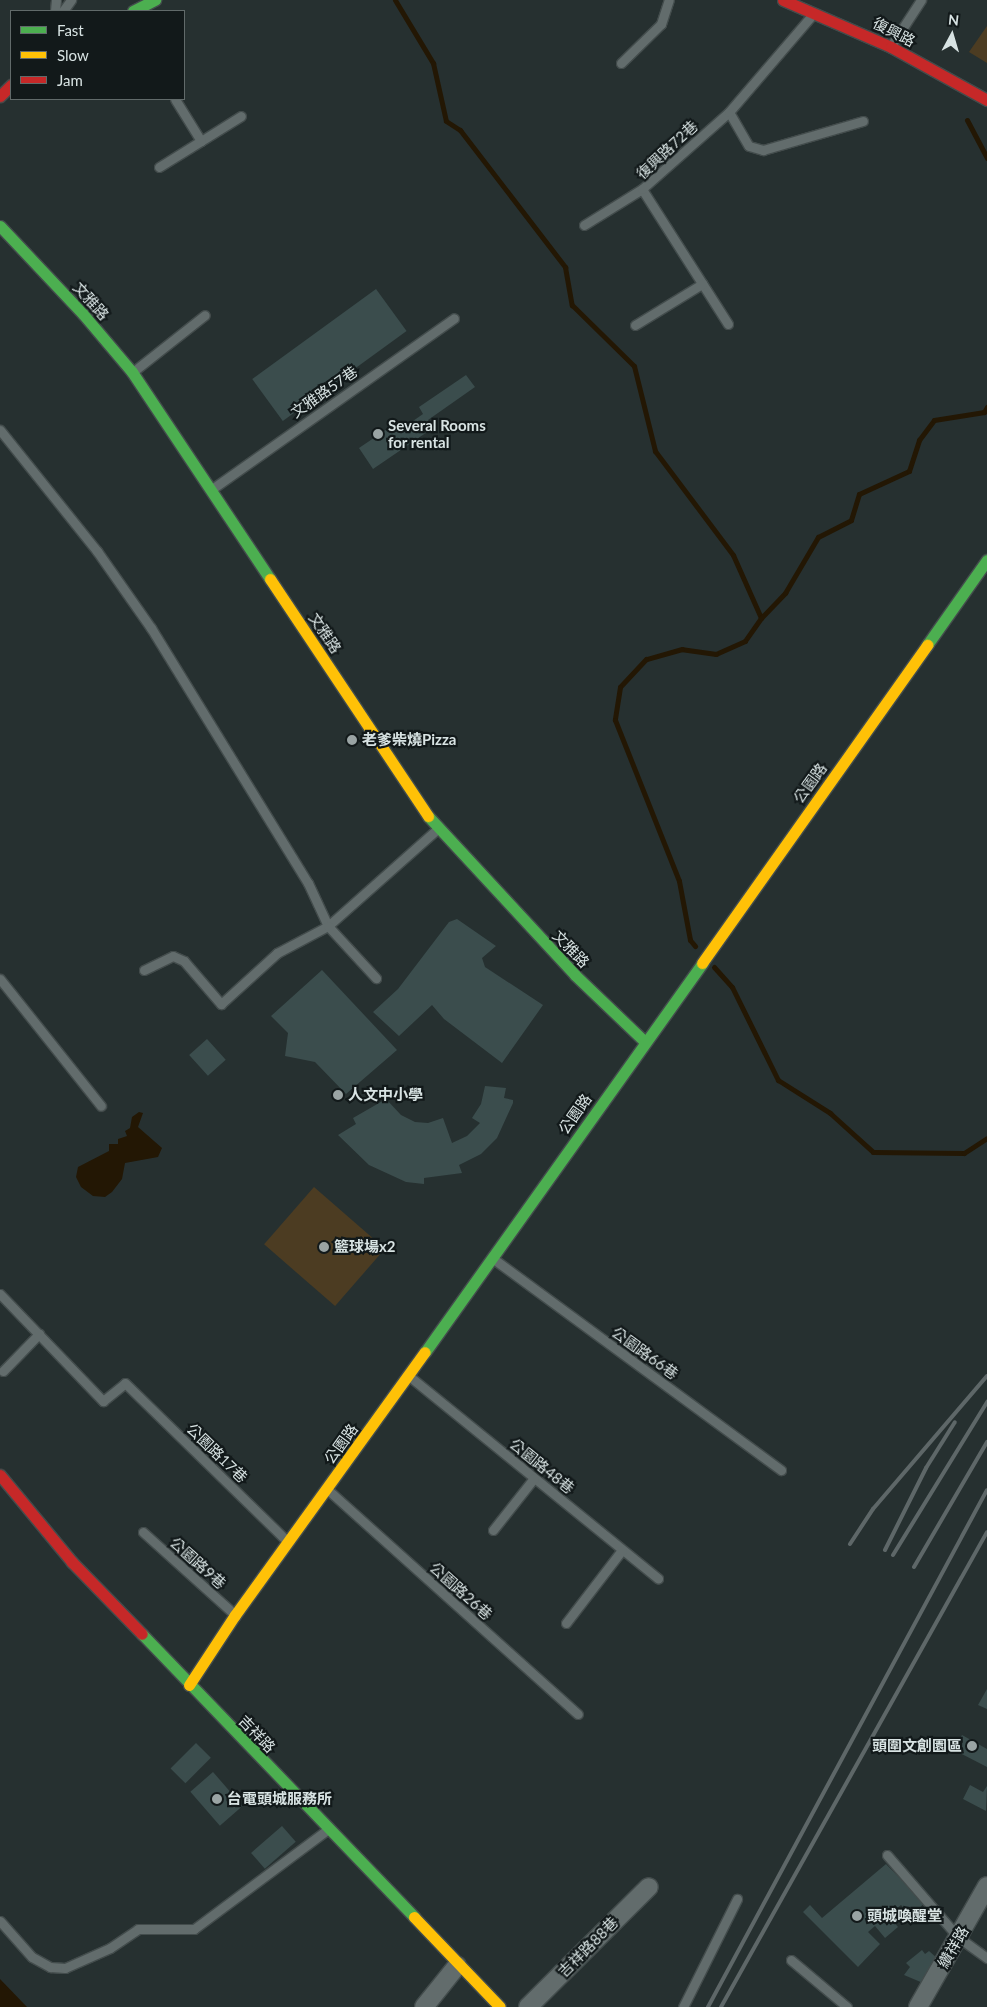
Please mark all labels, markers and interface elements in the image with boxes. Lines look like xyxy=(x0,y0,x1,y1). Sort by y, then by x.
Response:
legend xyxy=(10,10,185,100)
north arrow xyxy=(927,10,977,60)
text: N xyxy=(947,11,960,29)
street label: 復興路 xyxy=(870,14,918,50)
text: Fast xyxy=(57,21,84,39)
text: Slow xyxy=(57,46,89,64)
text: Jam xyxy=(57,71,83,89)
street label: 復興路72巷 xyxy=(633,117,701,183)
street label: 文雅路 xyxy=(69,278,113,324)
street label: 文雅路57巷 xyxy=(287,362,361,422)
place label: Several Rooms for rental xyxy=(388,416,486,451)
marker: Several Rooms for rental xyxy=(372,428,384,440)
street label: 文雅路 xyxy=(305,609,345,657)
place label: 老爹柴燒Pizza xyxy=(362,731,456,749)
marker: 老爹柴燒Pizza xyxy=(346,734,358,746)
street label: 公園路 xyxy=(789,760,831,806)
street label: 文雅路 xyxy=(549,927,593,971)
place label: 人文中小學 xyxy=(348,1086,423,1104)
marker: 人文中小學 xyxy=(332,1089,344,1101)
street label: 公園路 xyxy=(555,1090,595,1138)
place label: 籃球場x2 xyxy=(334,1238,396,1256)
marker: 籃球場x2 xyxy=(318,1241,330,1253)
street label: 公園路66巷 xyxy=(608,1323,682,1383)
street label: 公園路17巷 xyxy=(183,1420,251,1486)
street label: 公園路 xyxy=(320,1421,362,1467)
street label: 公園路48巷 xyxy=(506,1435,578,1497)
street label: 公園路9巷 xyxy=(166,1533,230,1593)
street label: 公園路26巷 xyxy=(426,1558,496,1624)
street label: 吉祥路 xyxy=(235,1712,279,1756)
place label: 頭圍文創園區 xyxy=(872,1737,962,1755)
marker: 頭圍文創園區 xyxy=(966,1740,978,1752)
place label: 台電頭城服務所 xyxy=(227,1790,332,1808)
marker: 台電頭城服務所 xyxy=(211,1793,223,1805)
place label: 頭城喚醒堂 xyxy=(867,1907,942,1925)
marker: 頭城喚醒堂 xyxy=(851,1910,863,1922)
street label: 吉祥路88巷 xyxy=(554,1913,622,1981)
street label: 纘祥路 xyxy=(934,1923,972,1971)

